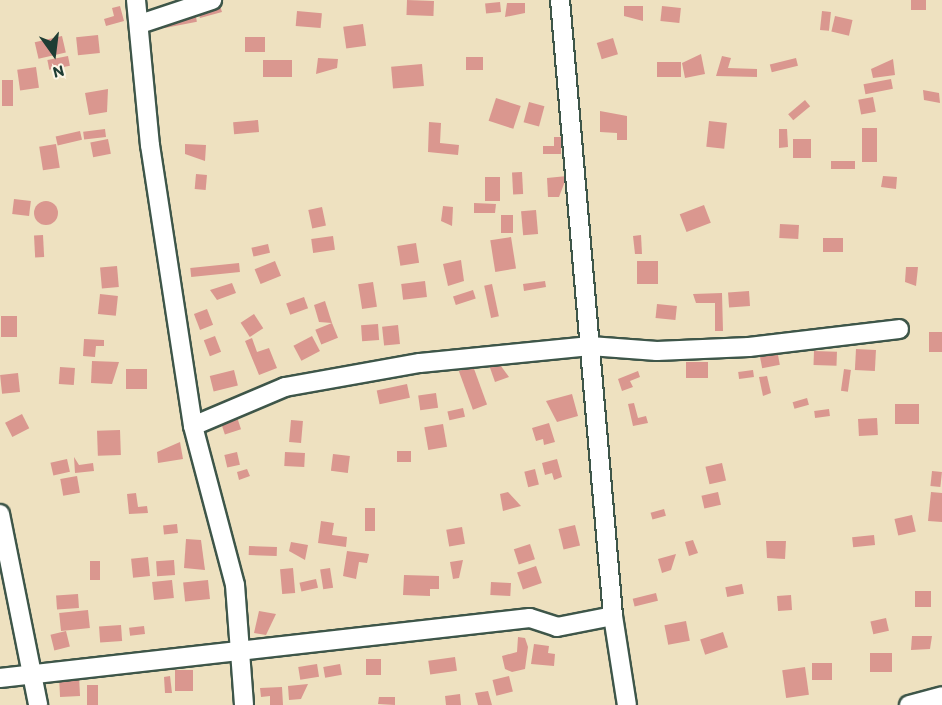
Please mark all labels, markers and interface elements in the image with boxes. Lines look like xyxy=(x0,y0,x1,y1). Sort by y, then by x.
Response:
north arrow xyxy=(24,24,84,84)
text: N xyxy=(51,61,66,82)

